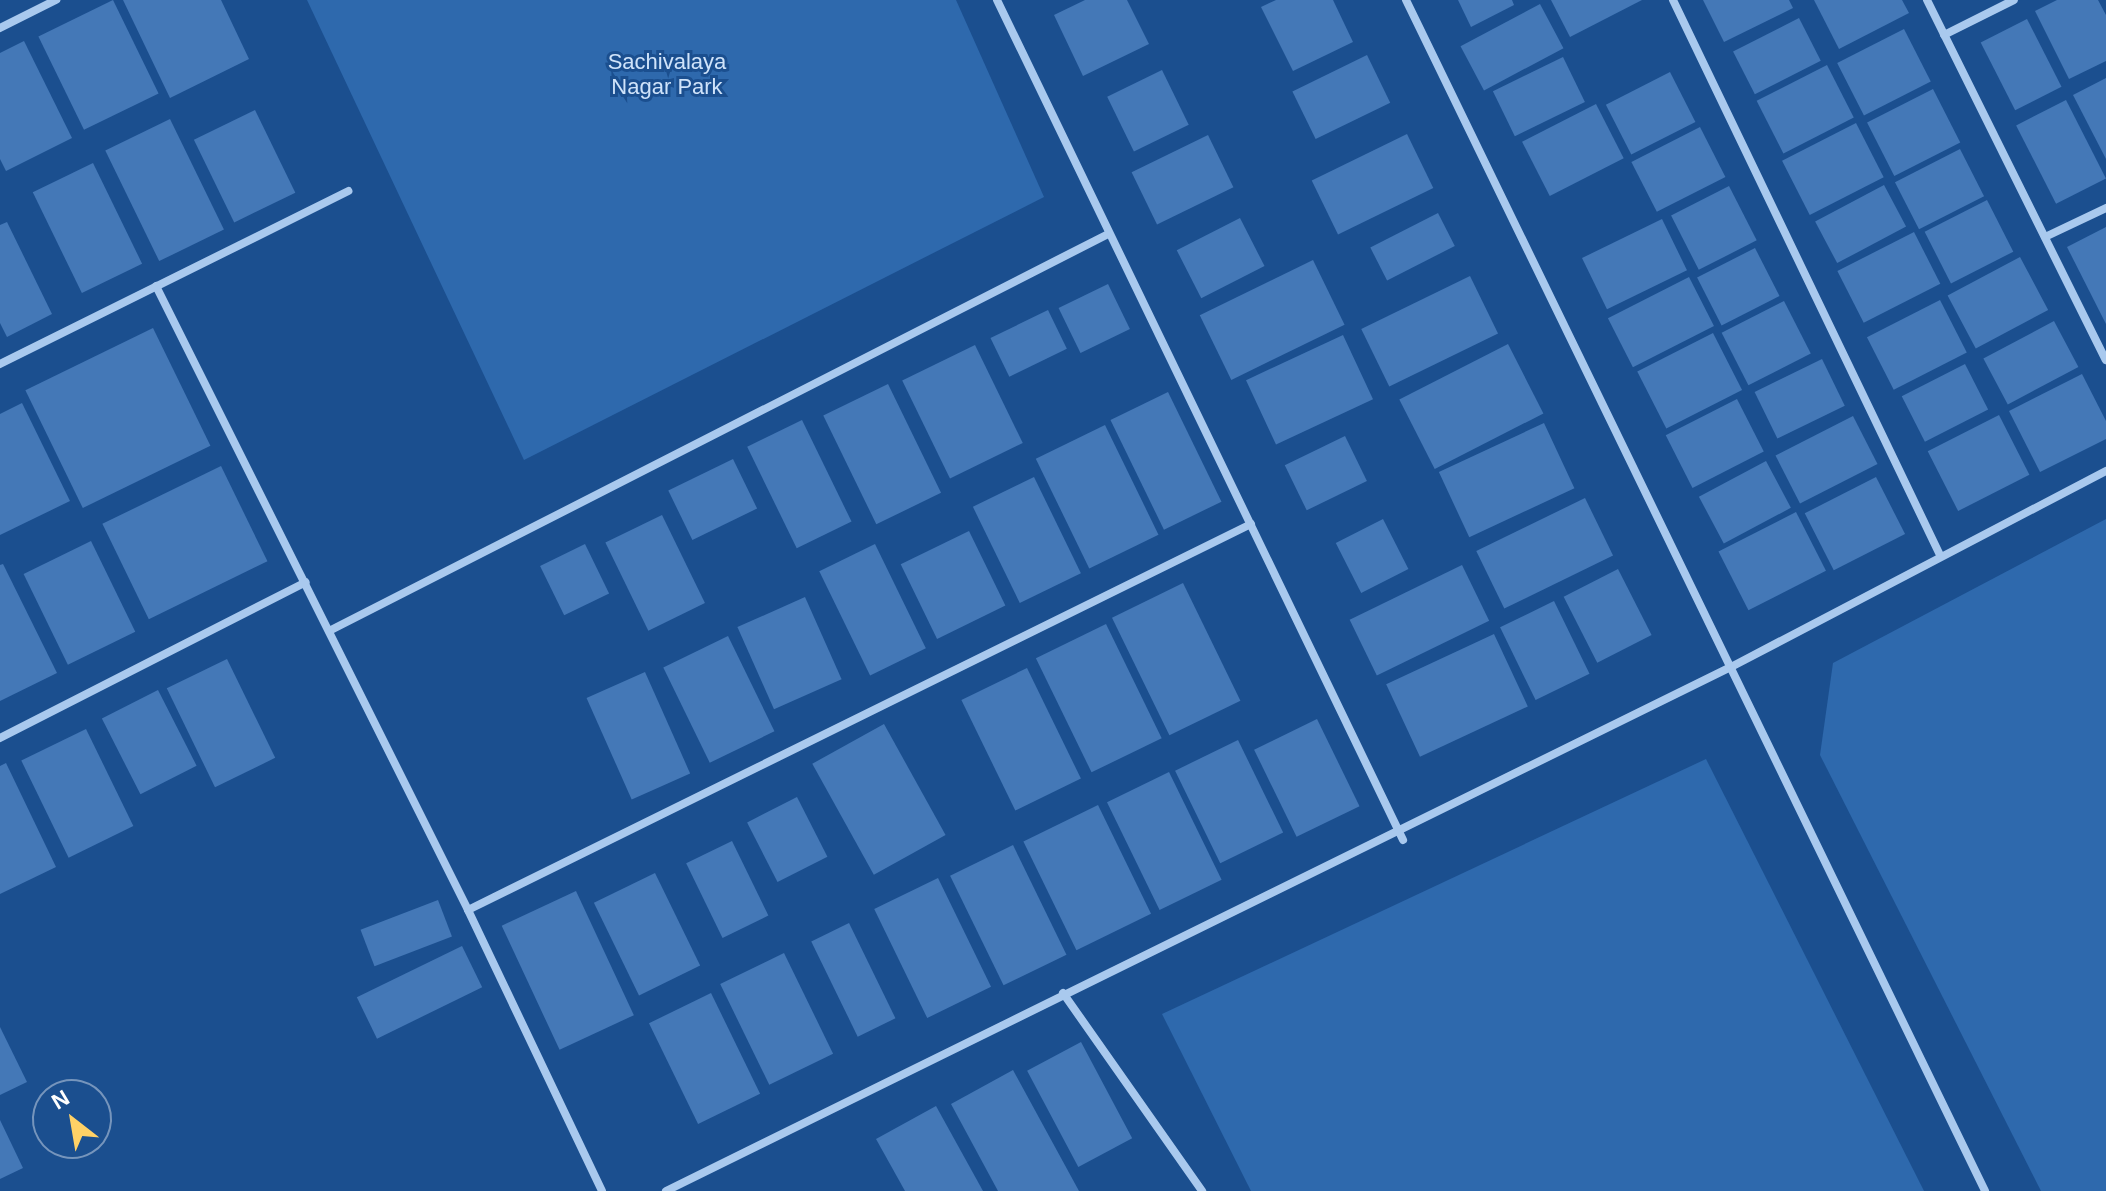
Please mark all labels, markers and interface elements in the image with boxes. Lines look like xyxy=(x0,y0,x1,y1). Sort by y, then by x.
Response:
park label: Sachivalaya Nagar Park xyxy=(608,48,726,100)
north arrow xyxy=(32,1079,112,1159)
text: N xyxy=(47,1085,74,1115)

